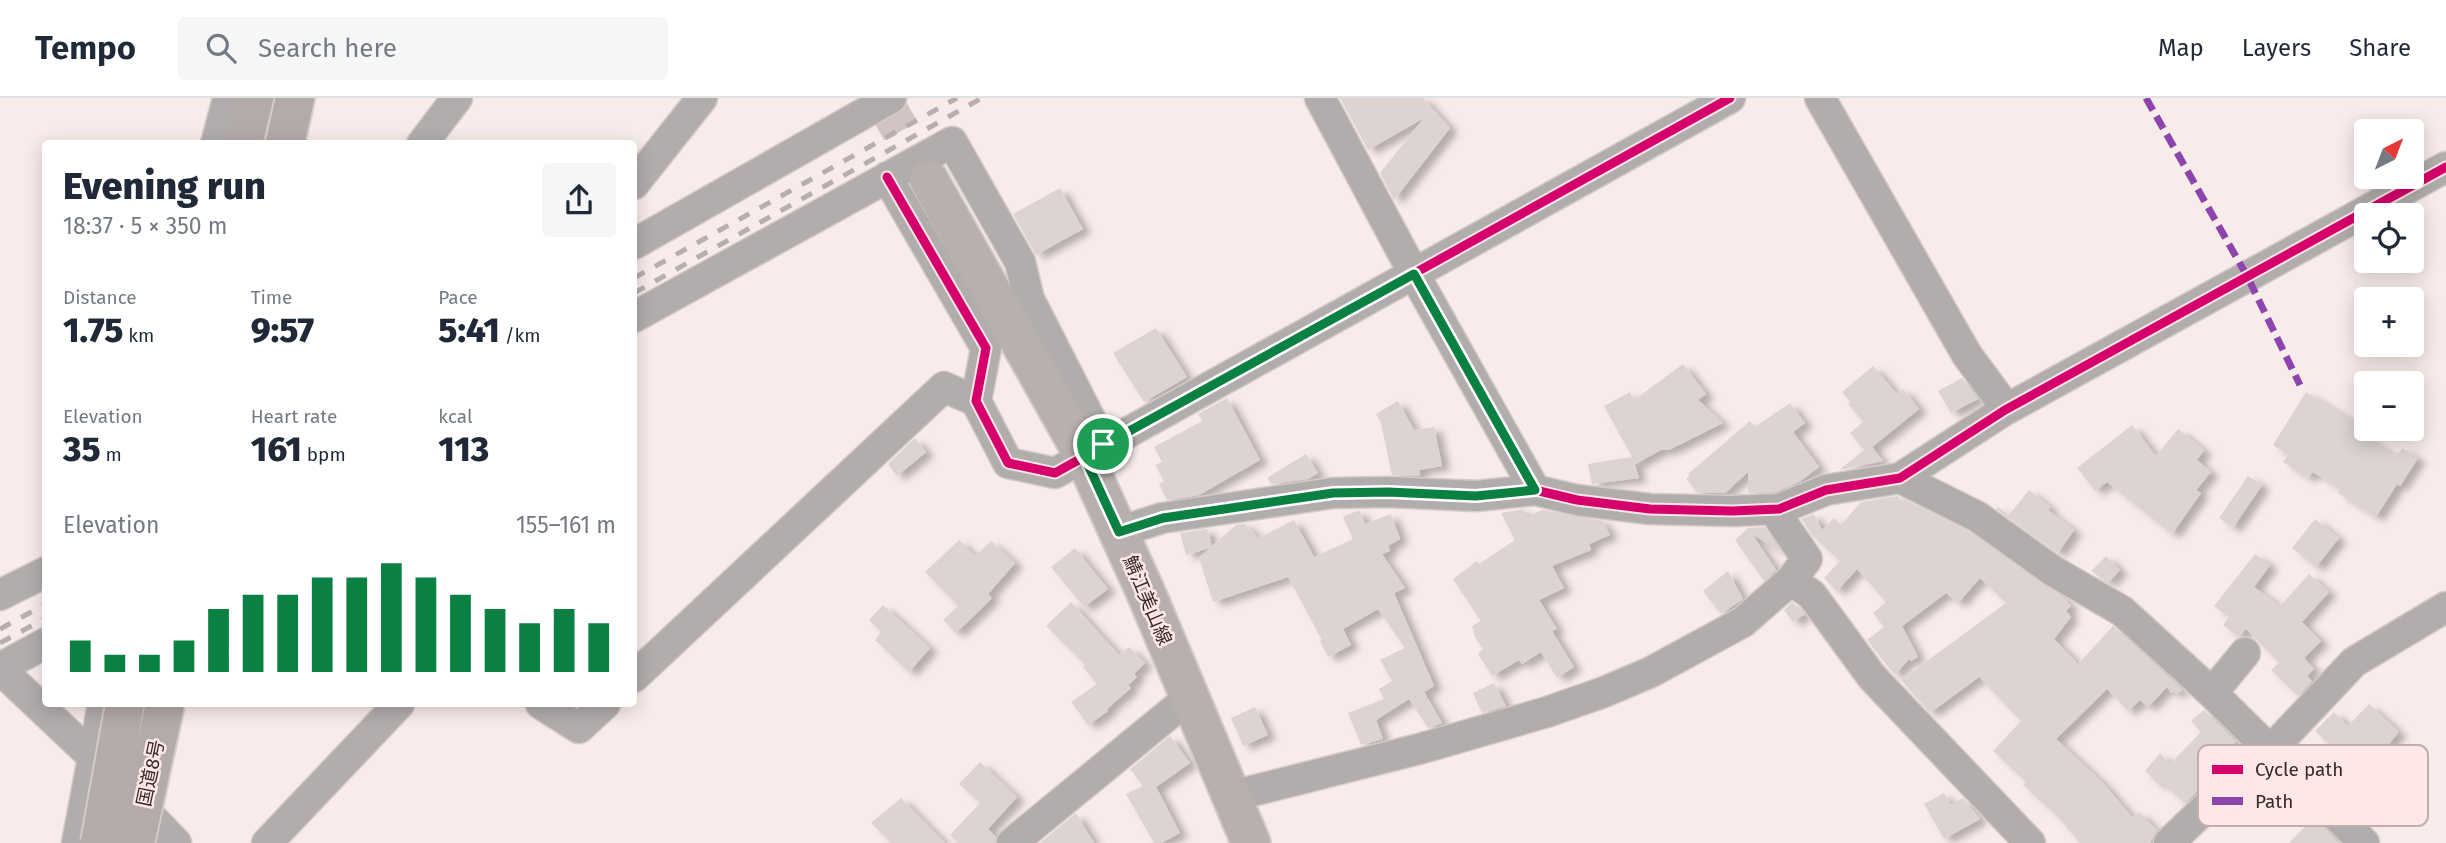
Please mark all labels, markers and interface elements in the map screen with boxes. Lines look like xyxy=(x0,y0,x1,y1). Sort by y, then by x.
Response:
search box xyxy=(178,17,668,80)
text: Tempo xyxy=(35,28,136,68)
icon: search xyxy=(202,29,240,67)
text: Search here xyxy=(258,33,397,64)
text: Map xyxy=(2158,34,2204,62)
text: Layers xyxy=(2242,34,2311,62)
text: Share xyxy=(2349,34,2411,62)
north arrow xyxy=(2354,119,2424,189)
map controls xyxy=(2354,119,2424,441)
text: Evening run xyxy=(63,163,266,209)
button: share xyxy=(542,163,616,237)
button: locate xyxy=(2354,203,2424,273)
text: 18:37 · 5 × 350 m xyxy=(63,212,228,240)
text: Distance xyxy=(63,286,137,309)
text: Time xyxy=(251,286,292,309)
text: Pace xyxy=(438,286,478,309)
button: + xyxy=(2354,287,2424,357)
text: 1.75 xyxy=(63,309,123,351)
text: 9:57 xyxy=(251,309,314,351)
text: 5:41 xyxy=(438,309,500,351)
text: km xyxy=(123,324,154,347)
text: /km xyxy=(500,324,541,347)
button: − xyxy=(2354,371,2424,441)
text: Elevation xyxy=(63,405,143,428)
text: Heart rate xyxy=(251,405,337,428)
text: kcal xyxy=(438,405,473,428)
pin xyxy=(1073,414,1133,474)
icon: arrive xyxy=(1084,425,1122,463)
text: 35 xyxy=(63,428,101,470)
text: 161 xyxy=(251,428,302,470)
text: 113 xyxy=(438,428,489,470)
text: m xyxy=(101,443,122,466)
text: bpm xyxy=(302,443,346,466)
text: Elevation xyxy=(63,511,159,539)
text: 155–161 m xyxy=(516,511,616,539)
street label: 鯖江美山線 xyxy=(1118,552,1177,648)
street label: 国道8号 xyxy=(132,738,169,808)
legend xyxy=(2198,745,2428,826)
text: Cycle path xyxy=(2255,758,2343,781)
text: Path xyxy=(2255,790,2293,813)

